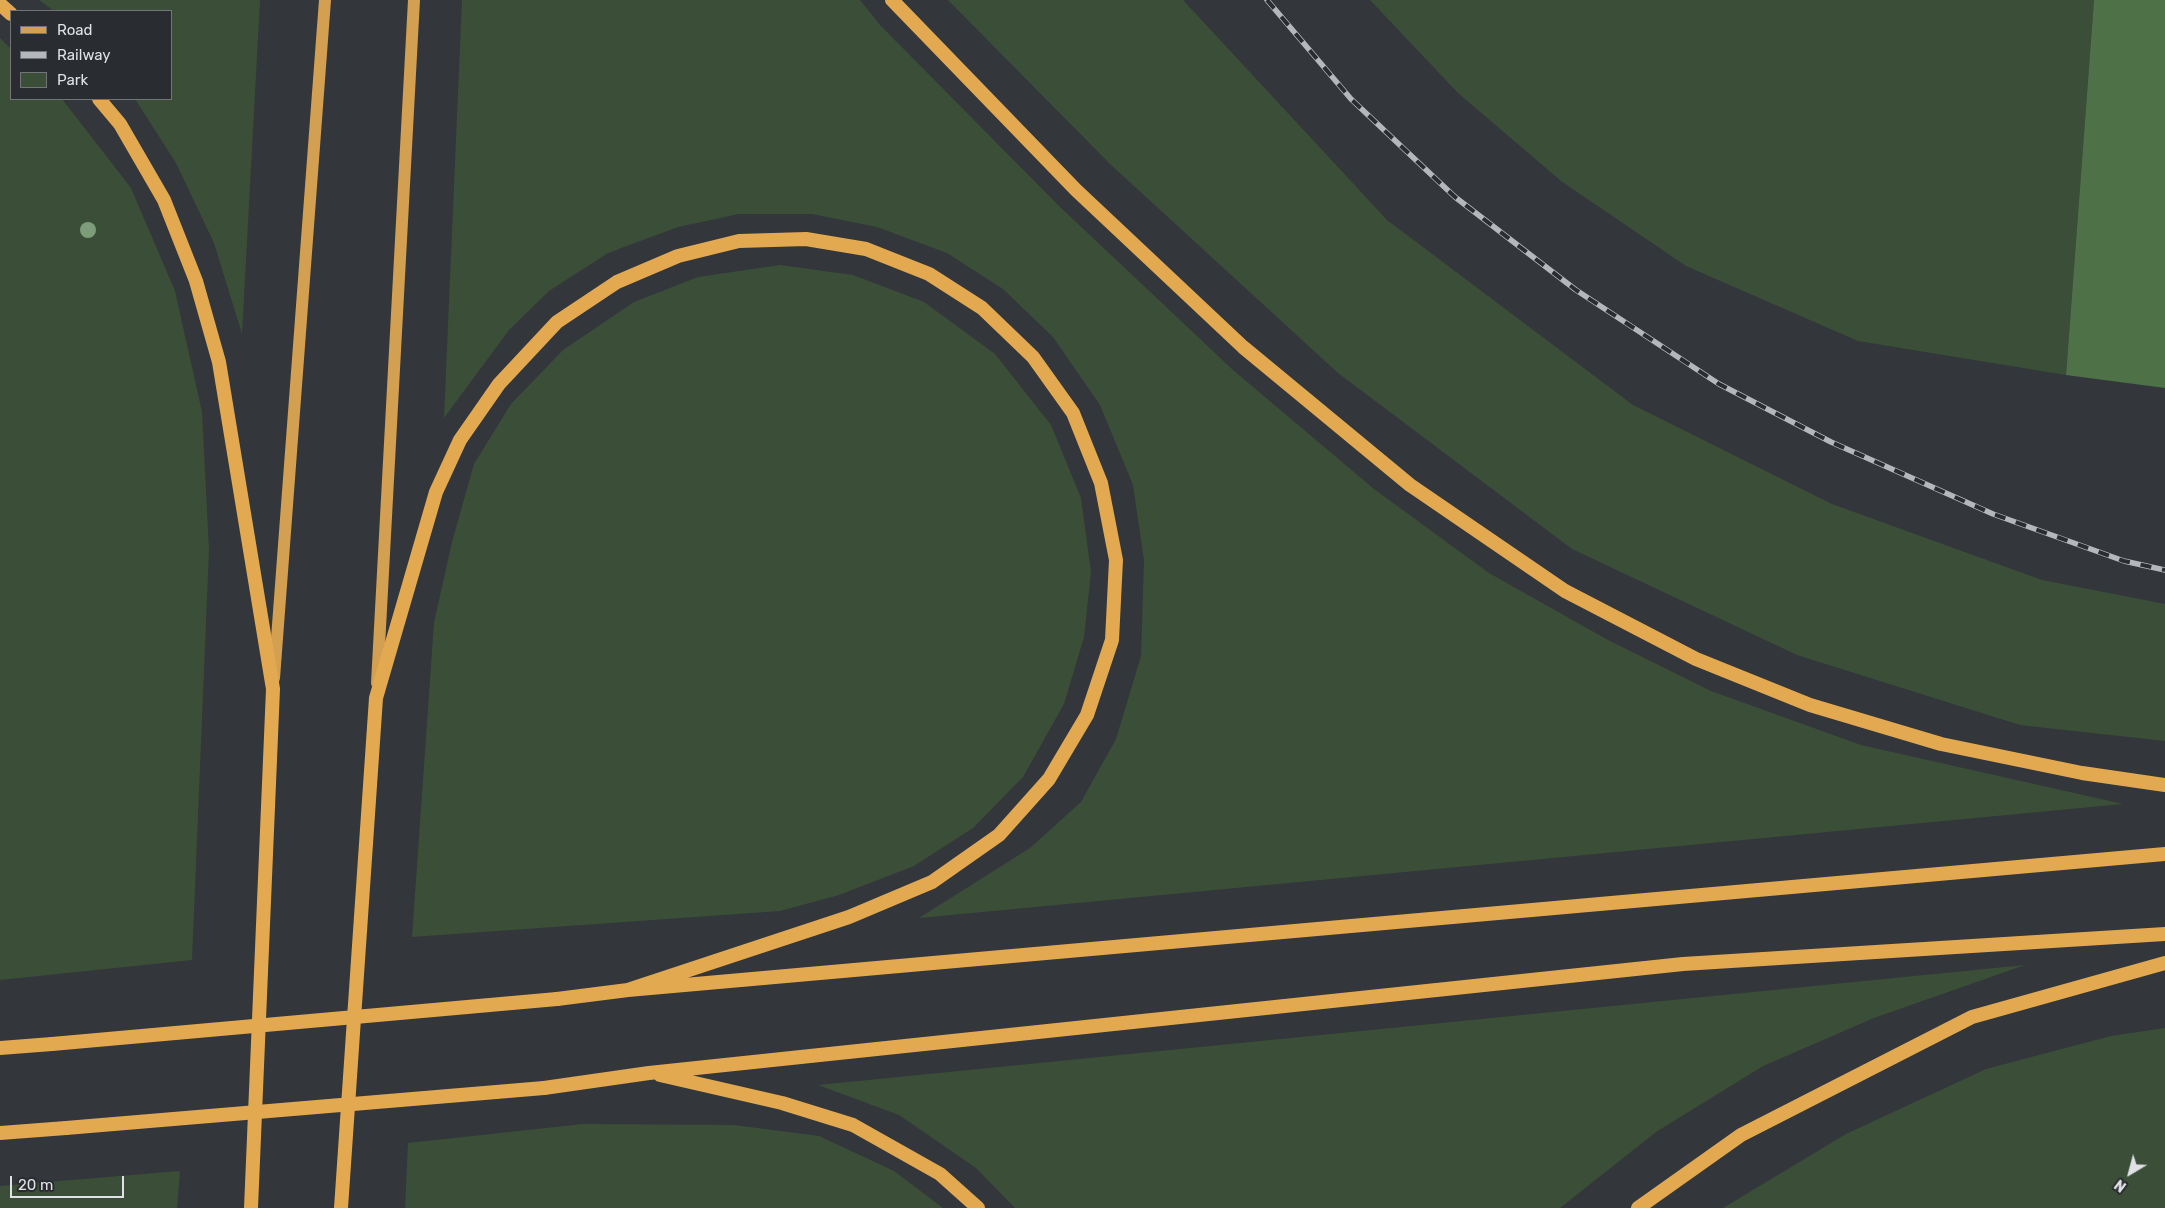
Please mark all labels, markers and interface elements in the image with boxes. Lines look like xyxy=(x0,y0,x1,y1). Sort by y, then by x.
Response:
legend xyxy=(10,10,172,100)
text: Road xyxy=(57,21,93,39)
text: Railway xyxy=(57,46,111,64)
text: Park xyxy=(57,71,88,89)
north arrow xyxy=(2105,1148,2155,1198)
scale bar xyxy=(12,1166,126,1198)
text: 20 m xyxy=(18,1176,53,1194)
text: N xyxy=(2112,1176,2130,1195)

